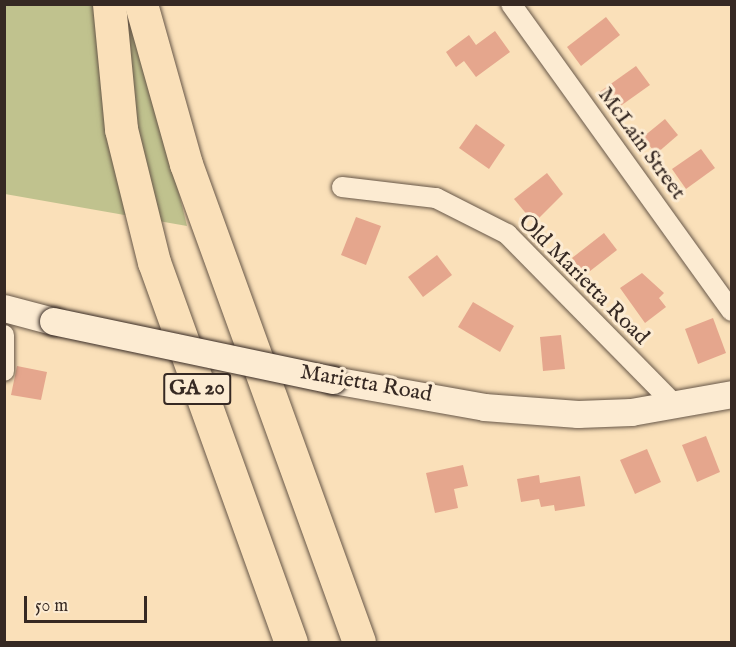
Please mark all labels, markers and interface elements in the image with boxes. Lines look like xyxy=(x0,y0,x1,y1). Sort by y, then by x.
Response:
street label: McLain Street xyxy=(591,83,691,205)
street label: Old Marietta Road xyxy=(512,209,654,351)
street label: Marietta Road xyxy=(298,359,434,409)
road number: GA 20 xyxy=(162,371,232,407)
scale bar xyxy=(27,584,150,622)
text: 50 m xyxy=(35,595,68,618)

